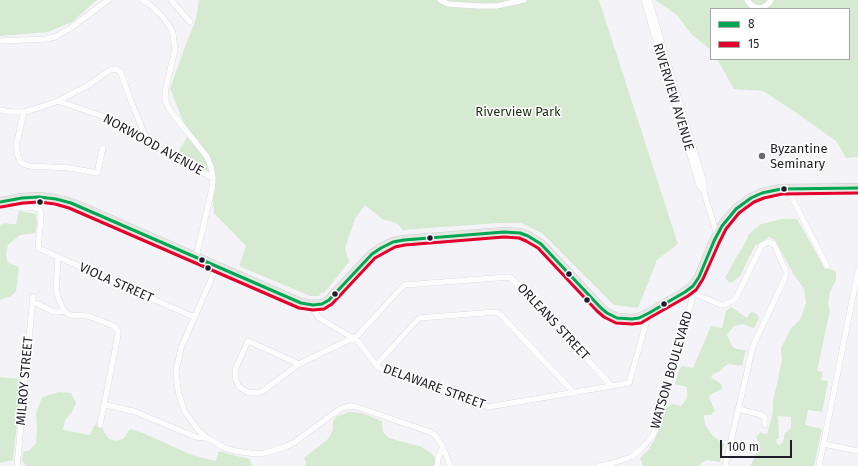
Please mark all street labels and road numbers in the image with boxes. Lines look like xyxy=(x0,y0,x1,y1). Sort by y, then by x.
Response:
street label: RIVERVIEW AVENUE xyxy=(649,41,697,153)
street label: NORWOOD AVENUE xyxy=(100,111,206,179)
street label: VIOLA STREET xyxy=(77,260,155,306)
street label: ORLEANS STREET xyxy=(513,280,593,364)
street label: WATSON BOULEVARD xyxy=(648,309,696,431)
street label: MILROY STREET xyxy=(13,336,37,426)
street label: DELAWARE STREET xyxy=(381,361,487,413)

